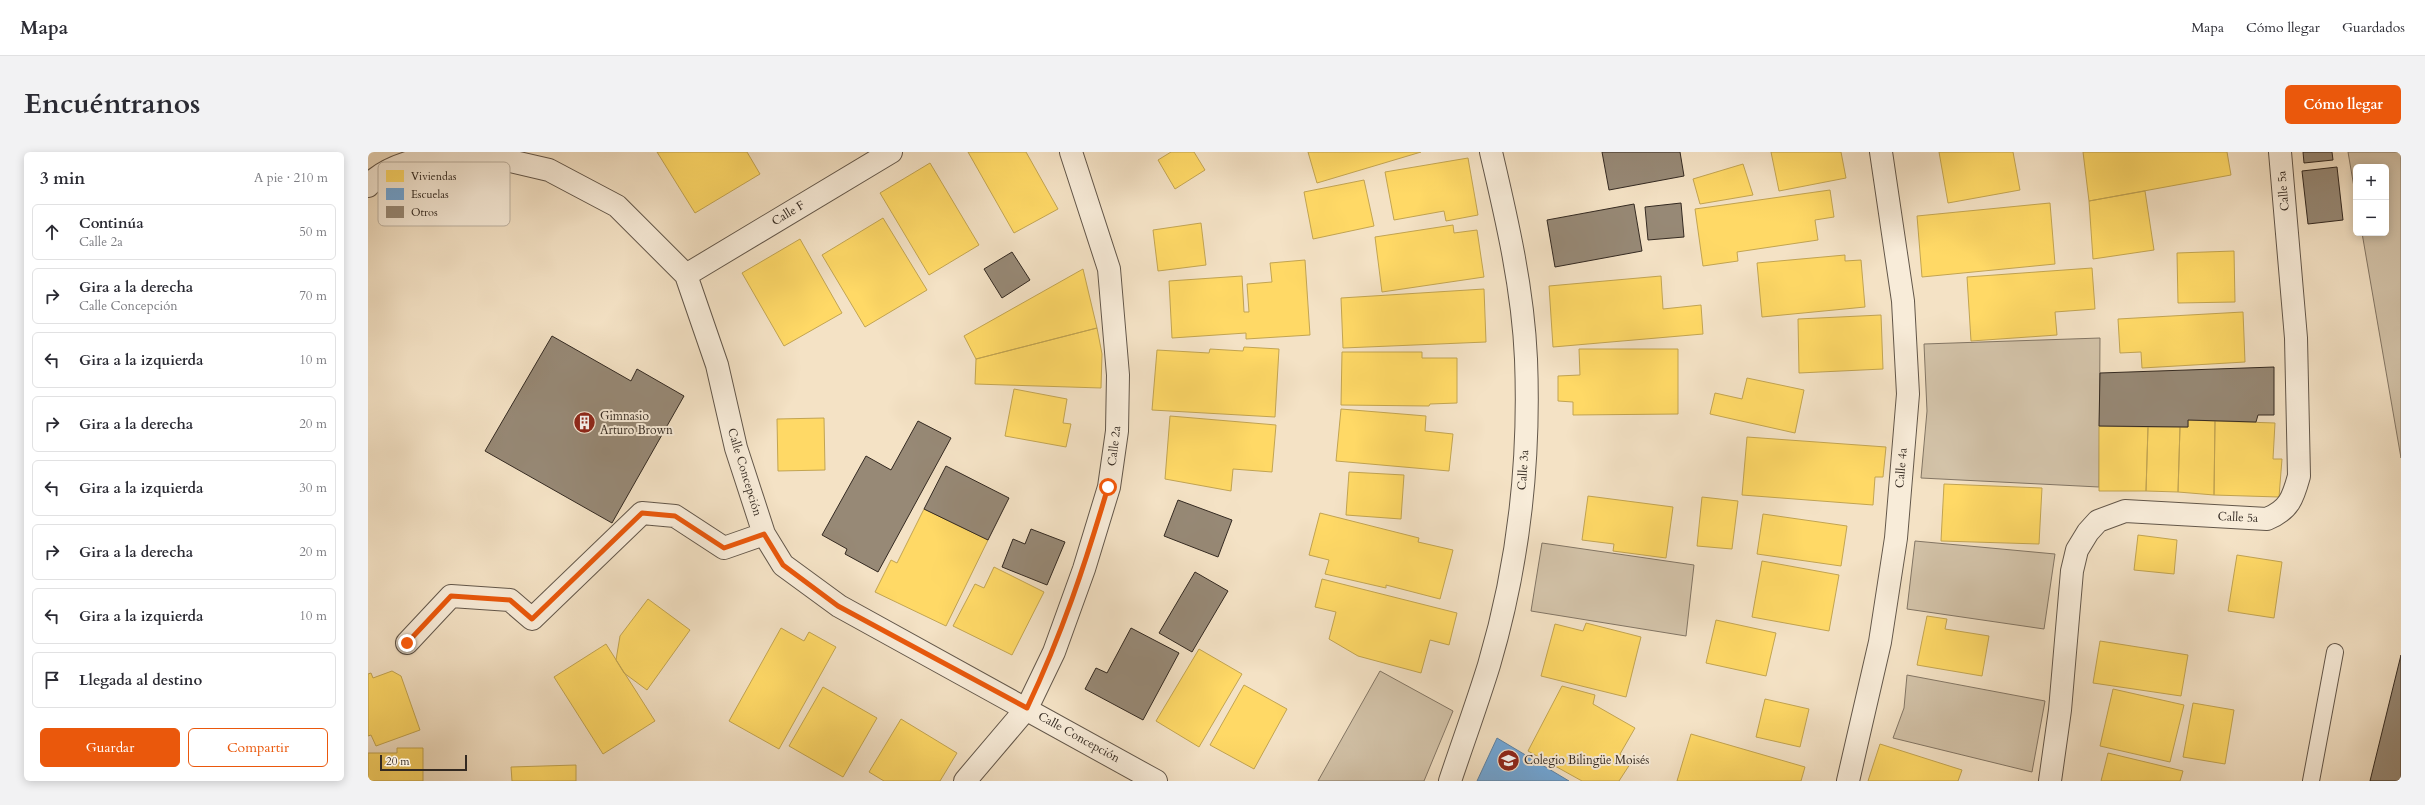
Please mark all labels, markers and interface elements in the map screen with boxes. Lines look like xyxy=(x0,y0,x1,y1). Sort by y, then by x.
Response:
text: Mapa xyxy=(20,15,68,41)
text: Mapa xyxy=(2191,18,2224,37)
text: Cómo llegar xyxy=(2246,18,2320,37)
text: Guardados xyxy=(2342,18,2405,37)
text: Encuéntranos xyxy=(24,85,200,123)
button: Cómo llegar xyxy=(2285,85,2401,124)
legend xyxy=(378,162,510,226)
map controls xyxy=(2353,164,2389,236)
button: + xyxy=(2353,164,2389,200)
text: 3 min xyxy=(40,167,85,190)
text: A pie · 210 m xyxy=(254,169,328,187)
text: Viviendas xyxy=(411,169,457,184)
street label: Calle 5a xyxy=(2273,169,2293,212)
text: Escuelas xyxy=(411,187,449,202)
street label: Calle F xyxy=(768,197,808,229)
button: − xyxy=(2353,200,2389,236)
text: Otros xyxy=(411,205,438,220)
text: Continúa xyxy=(79,213,144,233)
icon: ahead xyxy=(41,221,63,243)
text: 50 m xyxy=(299,223,327,241)
text: Calle 2a xyxy=(79,233,123,251)
text: Gira a la derecha xyxy=(79,277,193,297)
icon: right xyxy=(41,285,63,307)
text: 70 m xyxy=(299,287,327,305)
text: Calle Concepción xyxy=(79,297,178,315)
icon: left xyxy=(41,349,63,371)
text: Gira a la izquierda xyxy=(79,350,203,370)
text: 10 m xyxy=(299,351,327,369)
place label: Gimnasio Arturo Brown xyxy=(600,408,673,438)
building icon: Gimnasio Arturo Brown xyxy=(572,410,598,436)
icon: right xyxy=(41,413,63,435)
text: Gira a la derecha xyxy=(79,414,193,434)
text: 20 m xyxy=(299,415,327,433)
street label: Calle 2a xyxy=(1104,424,1125,467)
street label: Calle Concepción xyxy=(724,426,766,518)
street label: Calle 4a xyxy=(1891,446,1911,489)
street label: Calle 3a xyxy=(1514,448,1532,491)
icon: left xyxy=(41,477,63,499)
text: Gira a la izquierda xyxy=(79,478,203,498)
route start xyxy=(1099,478,1117,496)
text: 30 m xyxy=(299,479,327,497)
street label: Calle 5a xyxy=(2217,508,2259,526)
icon: right xyxy=(41,541,63,563)
text: Gira a la derecha xyxy=(79,542,193,562)
text: 20 m xyxy=(299,543,327,561)
icon: left xyxy=(41,605,63,627)
text: Gira a la izquierda xyxy=(79,606,203,626)
text: 10 m xyxy=(299,607,327,625)
route end xyxy=(398,634,416,652)
icon: arrive xyxy=(41,669,63,691)
text: Llegada al destino xyxy=(79,670,202,690)
street label: Calle Concepción xyxy=(1035,708,1123,766)
button: Guardar xyxy=(40,728,180,767)
button: Compartir xyxy=(188,728,328,767)
school or university icon: Colegio Bilingüe Moisés xyxy=(1496,747,1522,773)
place label: Colegio Bilingüe Moisés xyxy=(1524,752,1649,768)
scale bar xyxy=(380,753,467,772)
text: 20 m xyxy=(386,754,410,769)

